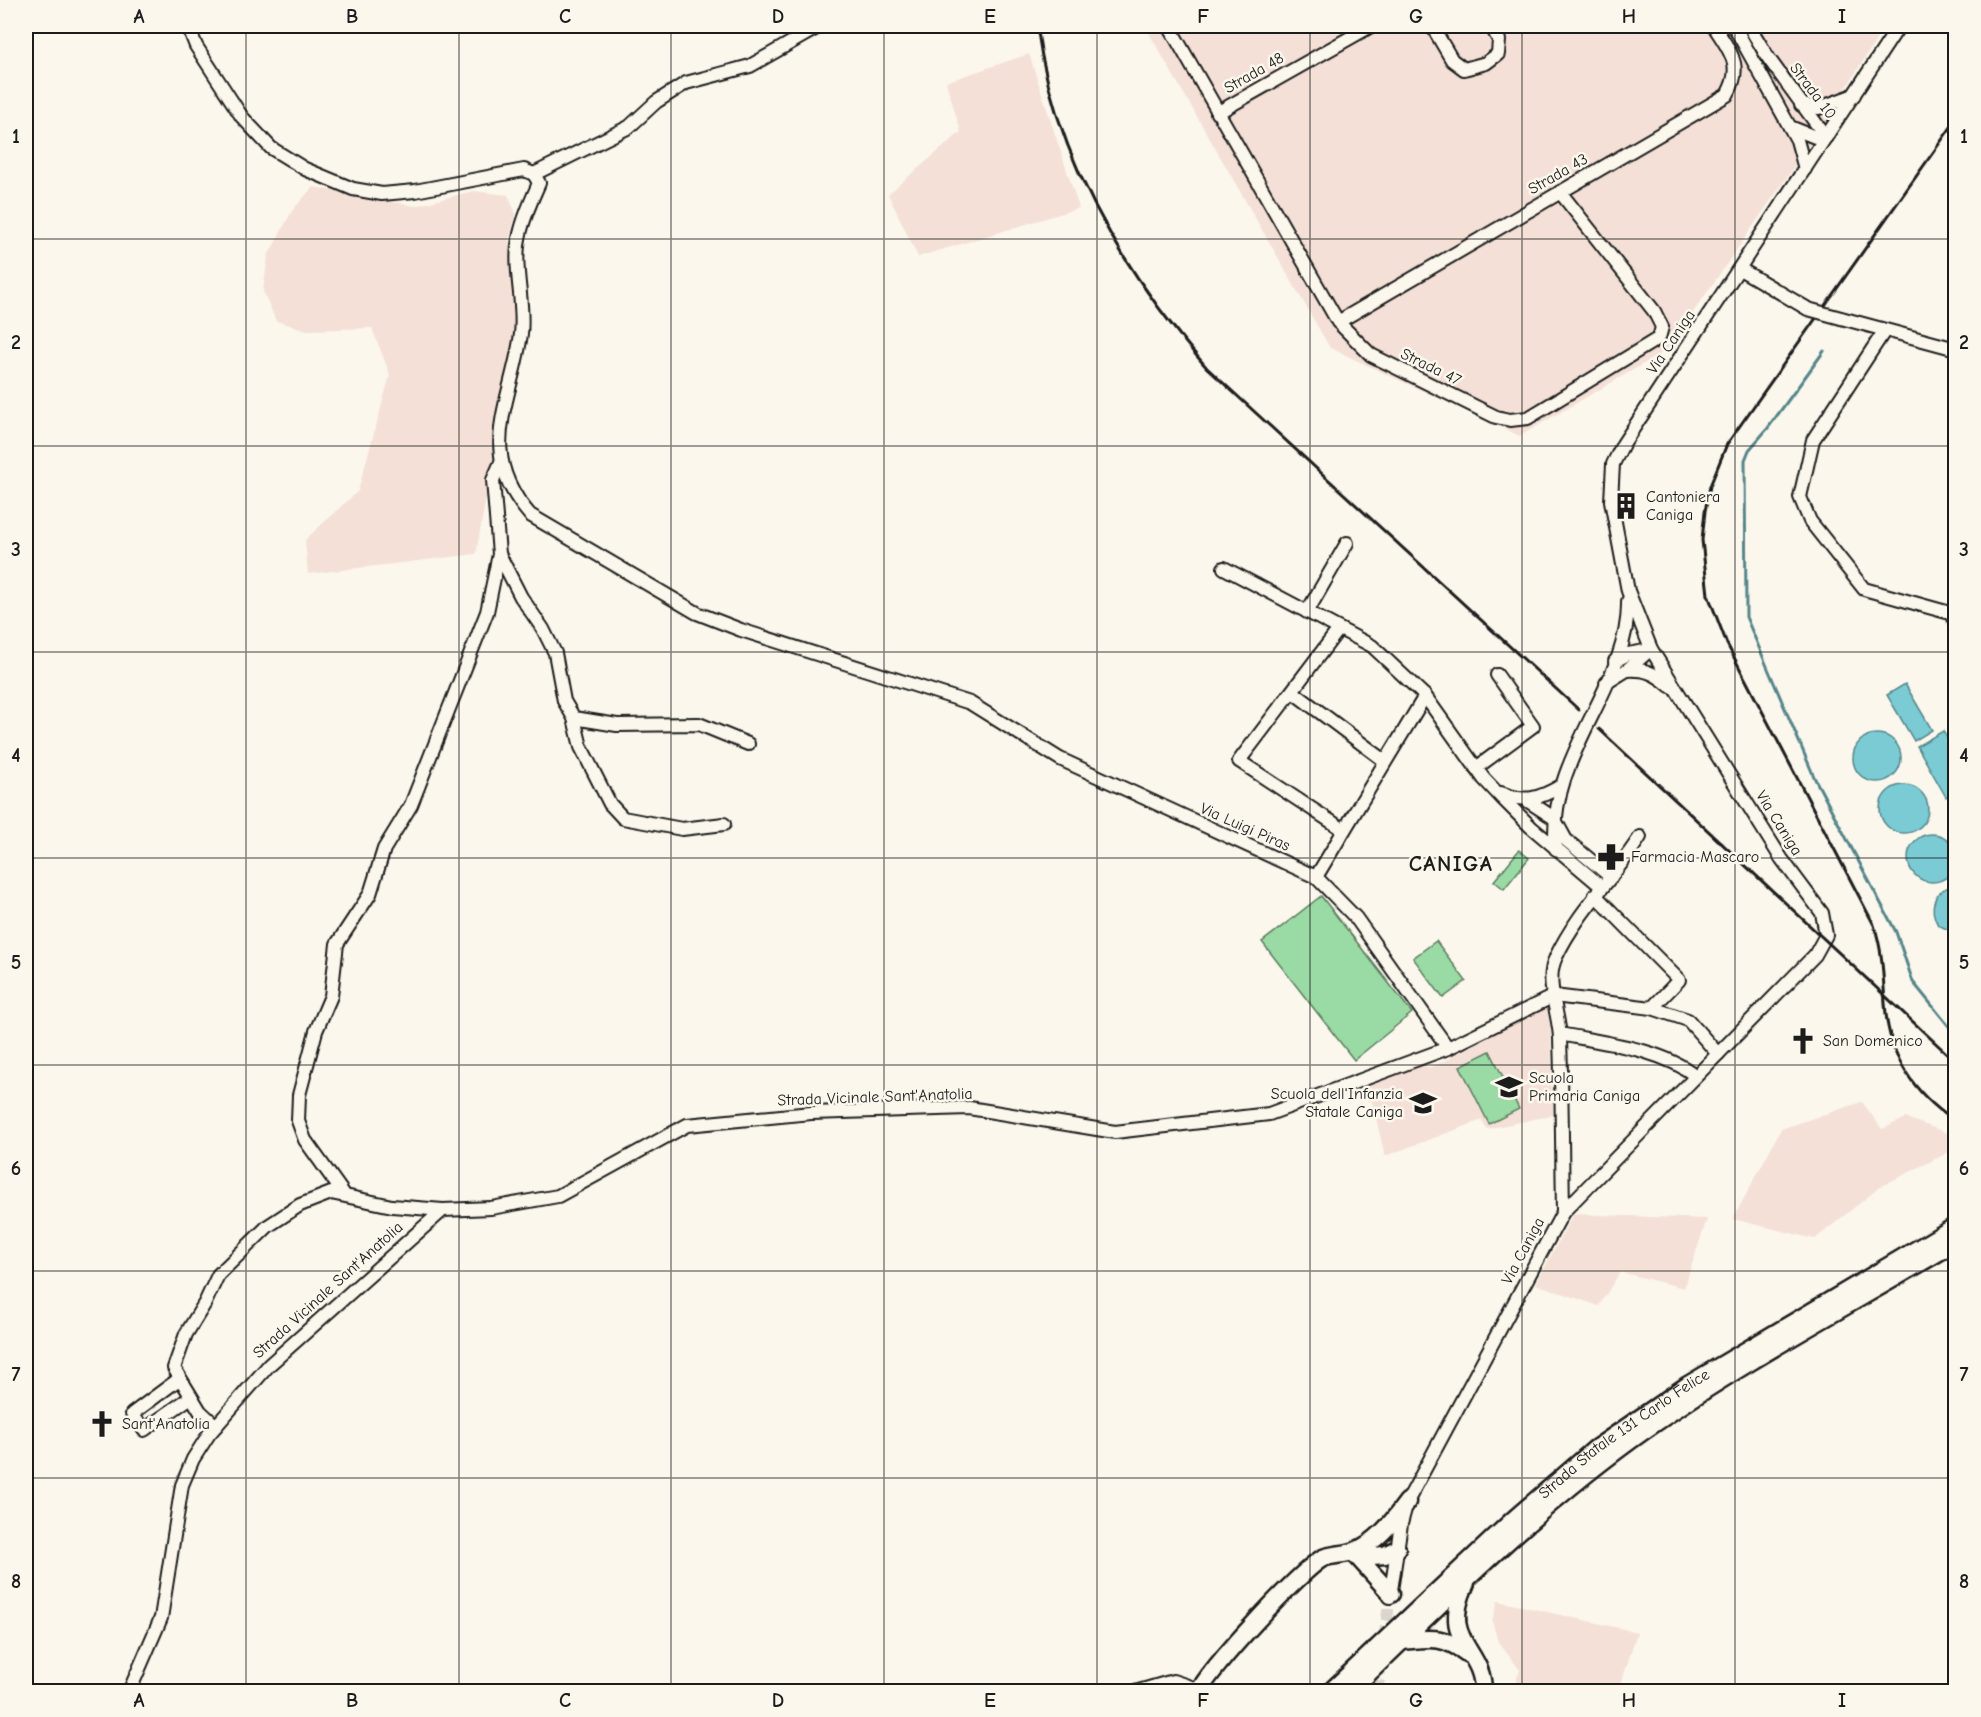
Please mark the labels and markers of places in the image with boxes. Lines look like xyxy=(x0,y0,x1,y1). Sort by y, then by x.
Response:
place label: Cantoniera Caniga xyxy=(1646,488,1720,524)
building icon: Cantoniera Caniga xyxy=(1611,491,1641,521)
pharmacy icon: Farmacia Mascaro xyxy=(1596,842,1626,872)
place label: Farmacia Mascaro xyxy=(1631,848,1759,866)
church icon: San Domenico xyxy=(1788,1026,1818,1056)
place label: San Domenico xyxy=(1823,1032,1923,1050)
place label: Scuola Primaria Caniga xyxy=(1529,1069,1640,1105)
school or university icon: Scuola Primaria Caniga xyxy=(1494,1072,1524,1102)
place label: Scuola dell'Infanzia Statale Caniga xyxy=(1271,1085,1403,1121)
school or university icon: Scuola dell'Infanzia Statale Caniga xyxy=(1408,1088,1438,1118)
church icon: Sant'Anatolia xyxy=(87,1409,117,1439)
place label: Sant'Anatolia xyxy=(122,1415,210,1433)

